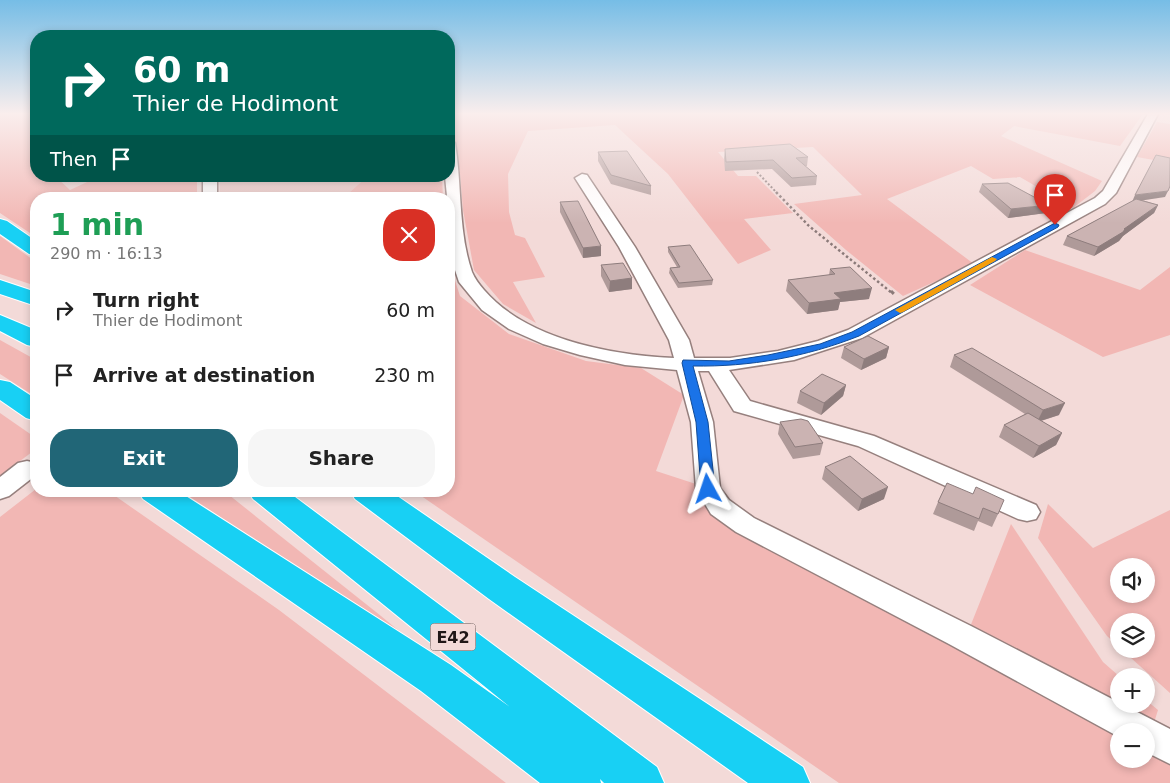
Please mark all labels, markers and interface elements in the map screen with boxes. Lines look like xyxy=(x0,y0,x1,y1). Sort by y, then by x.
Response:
icon: right xyxy=(50,50,115,115)
text: 60 m xyxy=(133,50,230,90)
text: Thier de Hodimont xyxy=(133,91,338,116)
icon: arrive xyxy=(107,145,135,173)
text: Then xyxy=(50,148,97,170)
pin xyxy=(1034,174,1076,225)
icon: arrive xyxy=(1041,181,1069,209)
text: 1 min xyxy=(50,207,144,242)
button: close xyxy=(383,209,435,261)
text: 290 m · 16:13 xyxy=(50,244,163,263)
text: Turn right xyxy=(93,289,199,311)
icon: right xyxy=(50,296,78,324)
text: 60 m xyxy=(386,299,435,321)
text: Thier de Hodimont xyxy=(93,311,242,330)
icon: arrive xyxy=(50,361,78,389)
text: Arrive at destination xyxy=(93,364,315,386)
text: 230 m xyxy=(374,364,435,386)
button: Exit xyxy=(50,429,238,487)
button: Share xyxy=(248,429,435,487)
position arrow xyxy=(681,462,733,514)
map controls xyxy=(1110,558,1155,768)
button: sound xyxy=(1110,558,1155,603)
button: layers xyxy=(1110,613,1155,658)
road number: E42 xyxy=(430,624,476,650)
button: + xyxy=(1110,668,1155,713)
button: − xyxy=(1110,723,1155,768)

